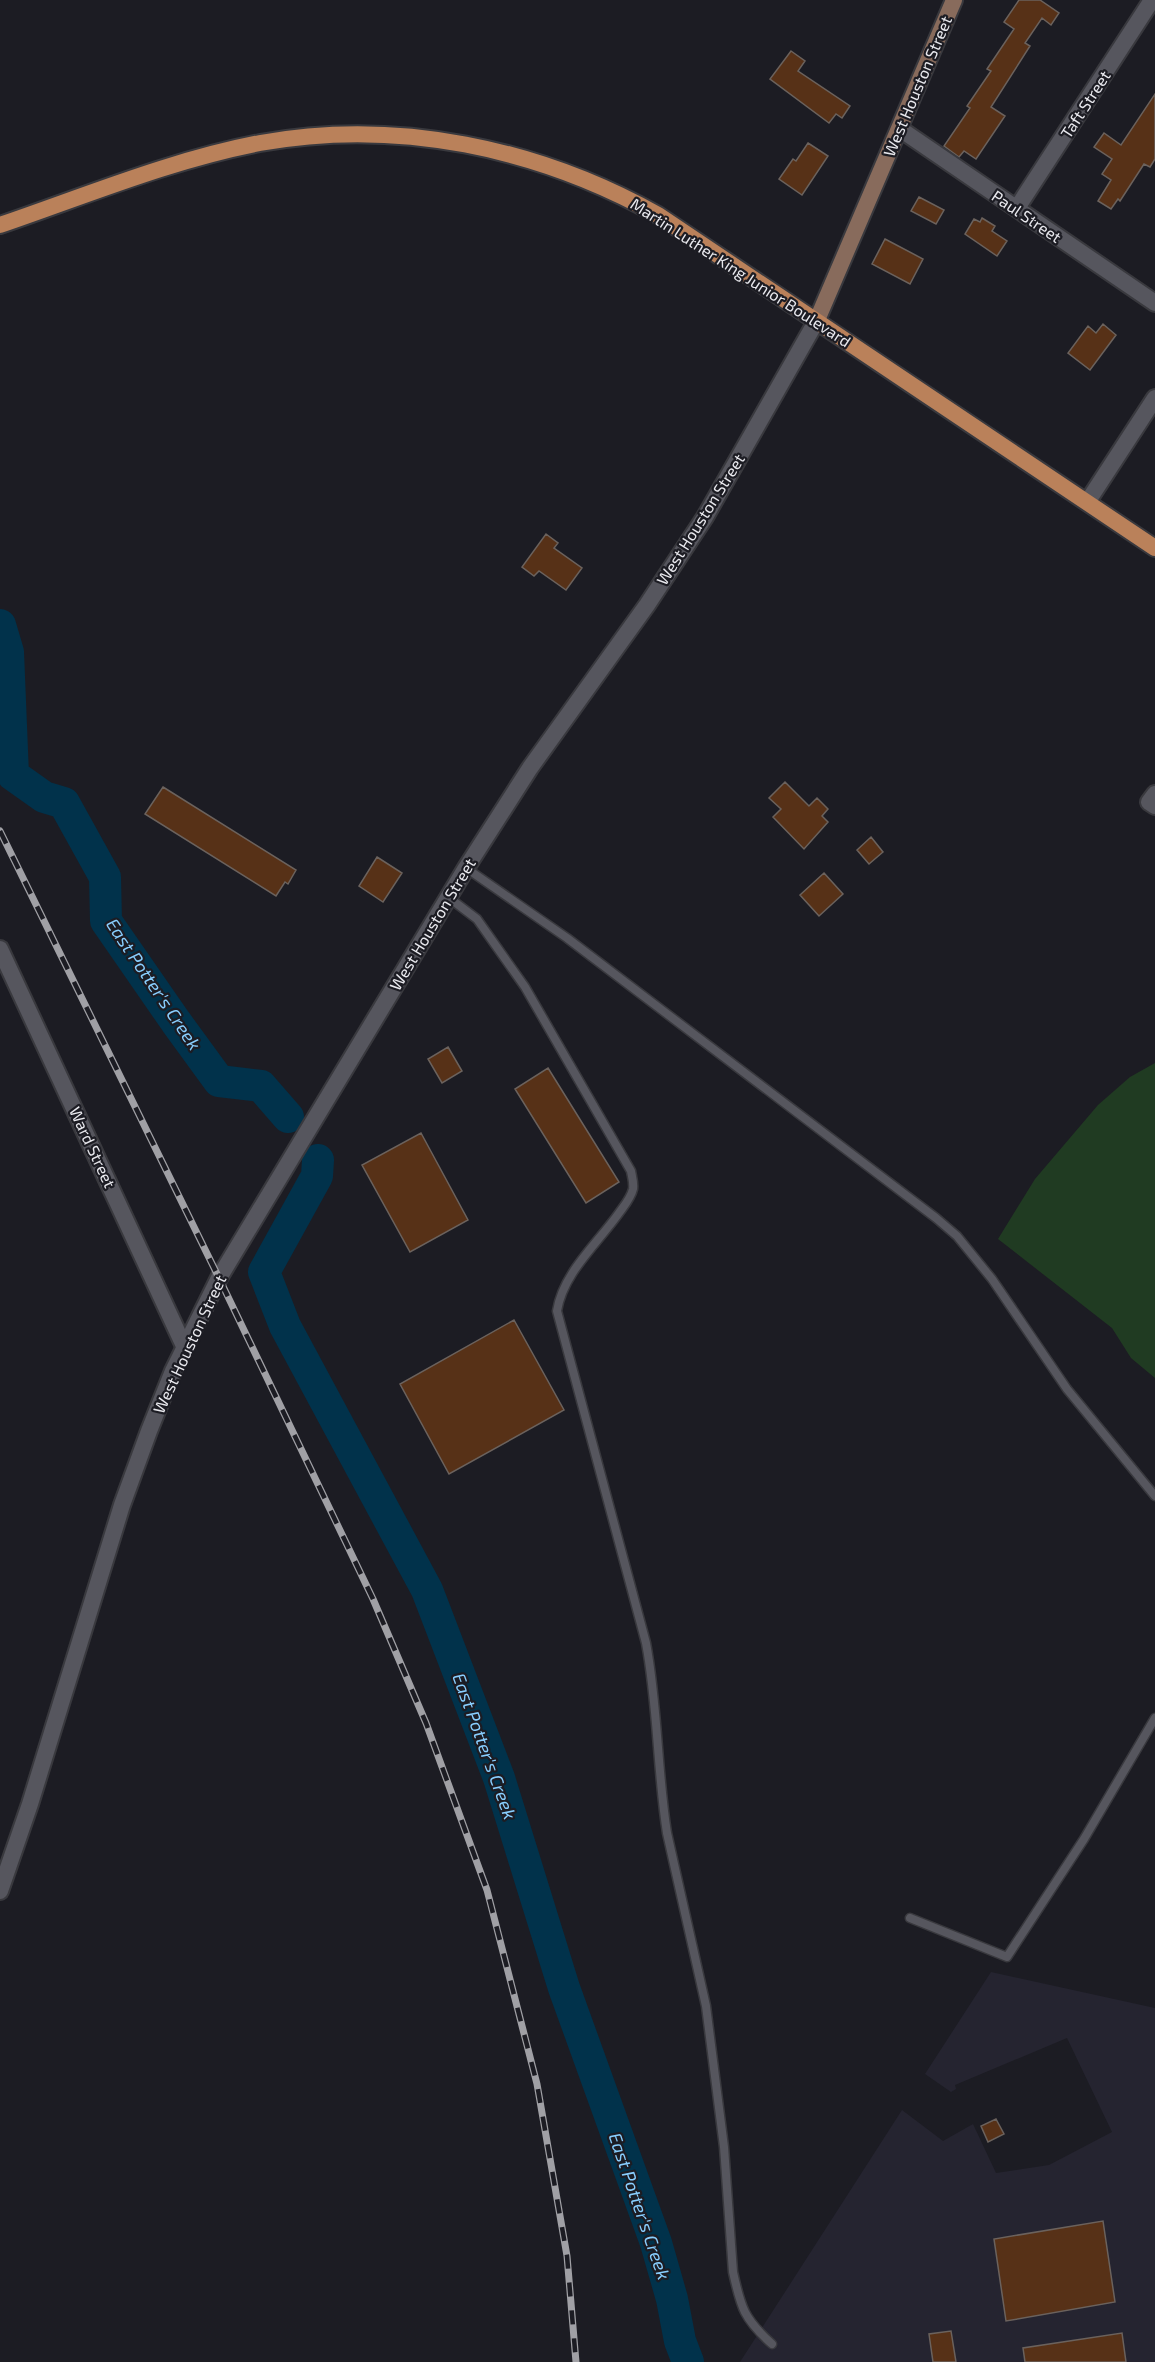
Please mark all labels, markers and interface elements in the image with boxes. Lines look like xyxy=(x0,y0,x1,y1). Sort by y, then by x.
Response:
street label: West Houston Street xyxy=(879,13,955,159)
street label: Taft Street xyxy=(1056,67,1114,141)
street label: Paul Street xyxy=(989,186,1065,246)
street label: Martin Luther King Junior Boulevard xyxy=(627,194,855,350)
street label: West Houston Street xyxy=(652,450,748,588)
street label: West Houston Street xyxy=(385,854,479,994)
water label: East Potter's Creek xyxy=(102,914,206,1054)
street label: Ward Street xyxy=(66,1103,120,1191)
street label: West Houston Street xyxy=(149,1272,229,1416)
water label: East Potter's Creek xyxy=(448,1670,522,1822)
water label: East Potter's Creek xyxy=(605,2130,675,2282)

